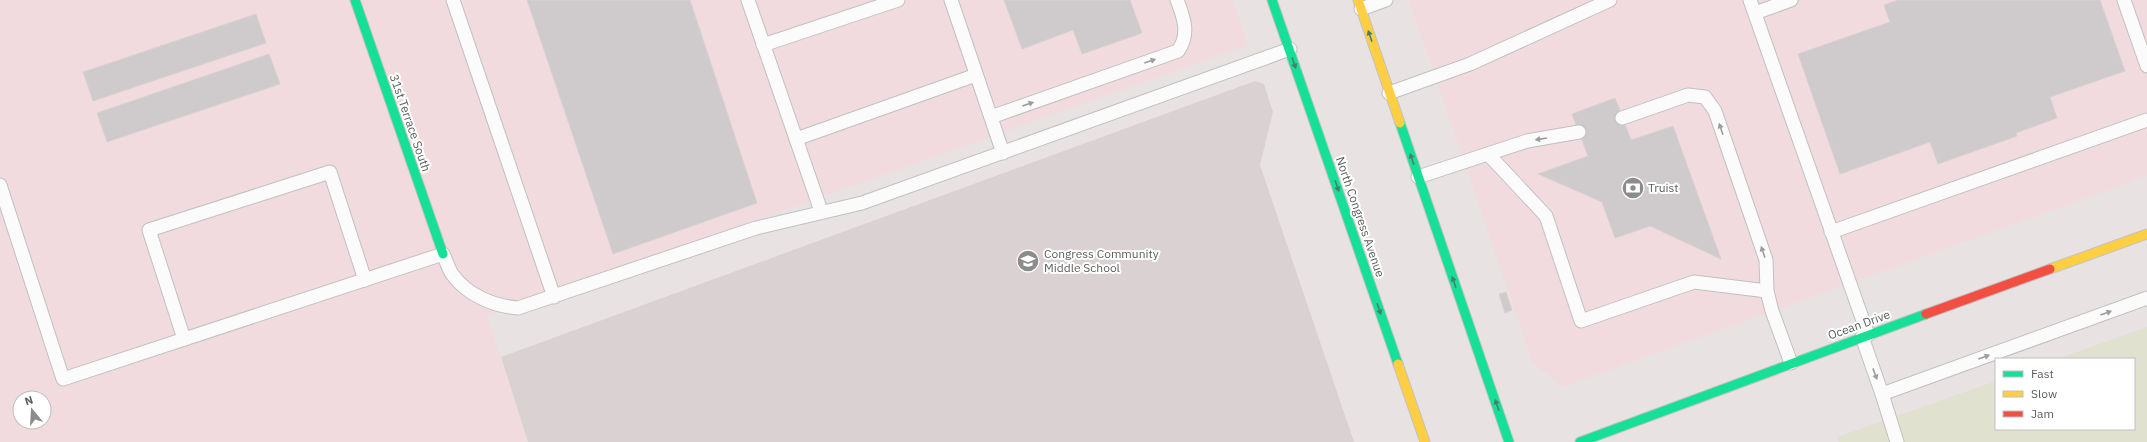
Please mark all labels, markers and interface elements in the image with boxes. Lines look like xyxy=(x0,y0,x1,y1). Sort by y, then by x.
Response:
one-way arrow xyxy=(1367,30,1373,42)
one-way arrow xyxy=(1145,57,1157,63)
one-way arrow xyxy=(1292,58,1298,70)
street label: 31st Terrace South xyxy=(387,72,434,173)
one-way arrow xyxy=(1022,101,1034,107)
one-way arrow xyxy=(1718,123,1724,135)
one-way arrow xyxy=(1534,136,1547,142)
one-way arrow xyxy=(1409,153,1415,165)
street label: North Congress Avenue xyxy=(1333,155,1388,279)
bank icon: Truist xyxy=(1620,175,1646,201)
place label: Truist xyxy=(1648,180,1679,195)
one-way arrow xyxy=(1334,181,1340,193)
place label: Congress Community Middle School xyxy=(1044,246,1159,275)
one-way arrow xyxy=(1760,246,1766,258)
school or university icon: Congress Community Middle School xyxy=(1015,248,1041,274)
one-way arrow xyxy=(1451,276,1457,288)
one-way arrow xyxy=(1376,303,1382,315)
street label: Ocean Drive xyxy=(1826,306,1892,343)
one-way arrow xyxy=(2101,309,2113,315)
one-way arrow xyxy=(1979,354,1991,360)
legend xyxy=(1995,358,2135,430)
text: Fast xyxy=(2031,366,2054,381)
one-way arrow xyxy=(1873,368,1879,380)
text: Slow xyxy=(2031,386,2057,401)
north arrow xyxy=(12,390,52,430)
text: N xyxy=(23,393,35,408)
one-way arrow xyxy=(1493,399,1499,411)
text: Jam xyxy=(2031,406,2054,421)

